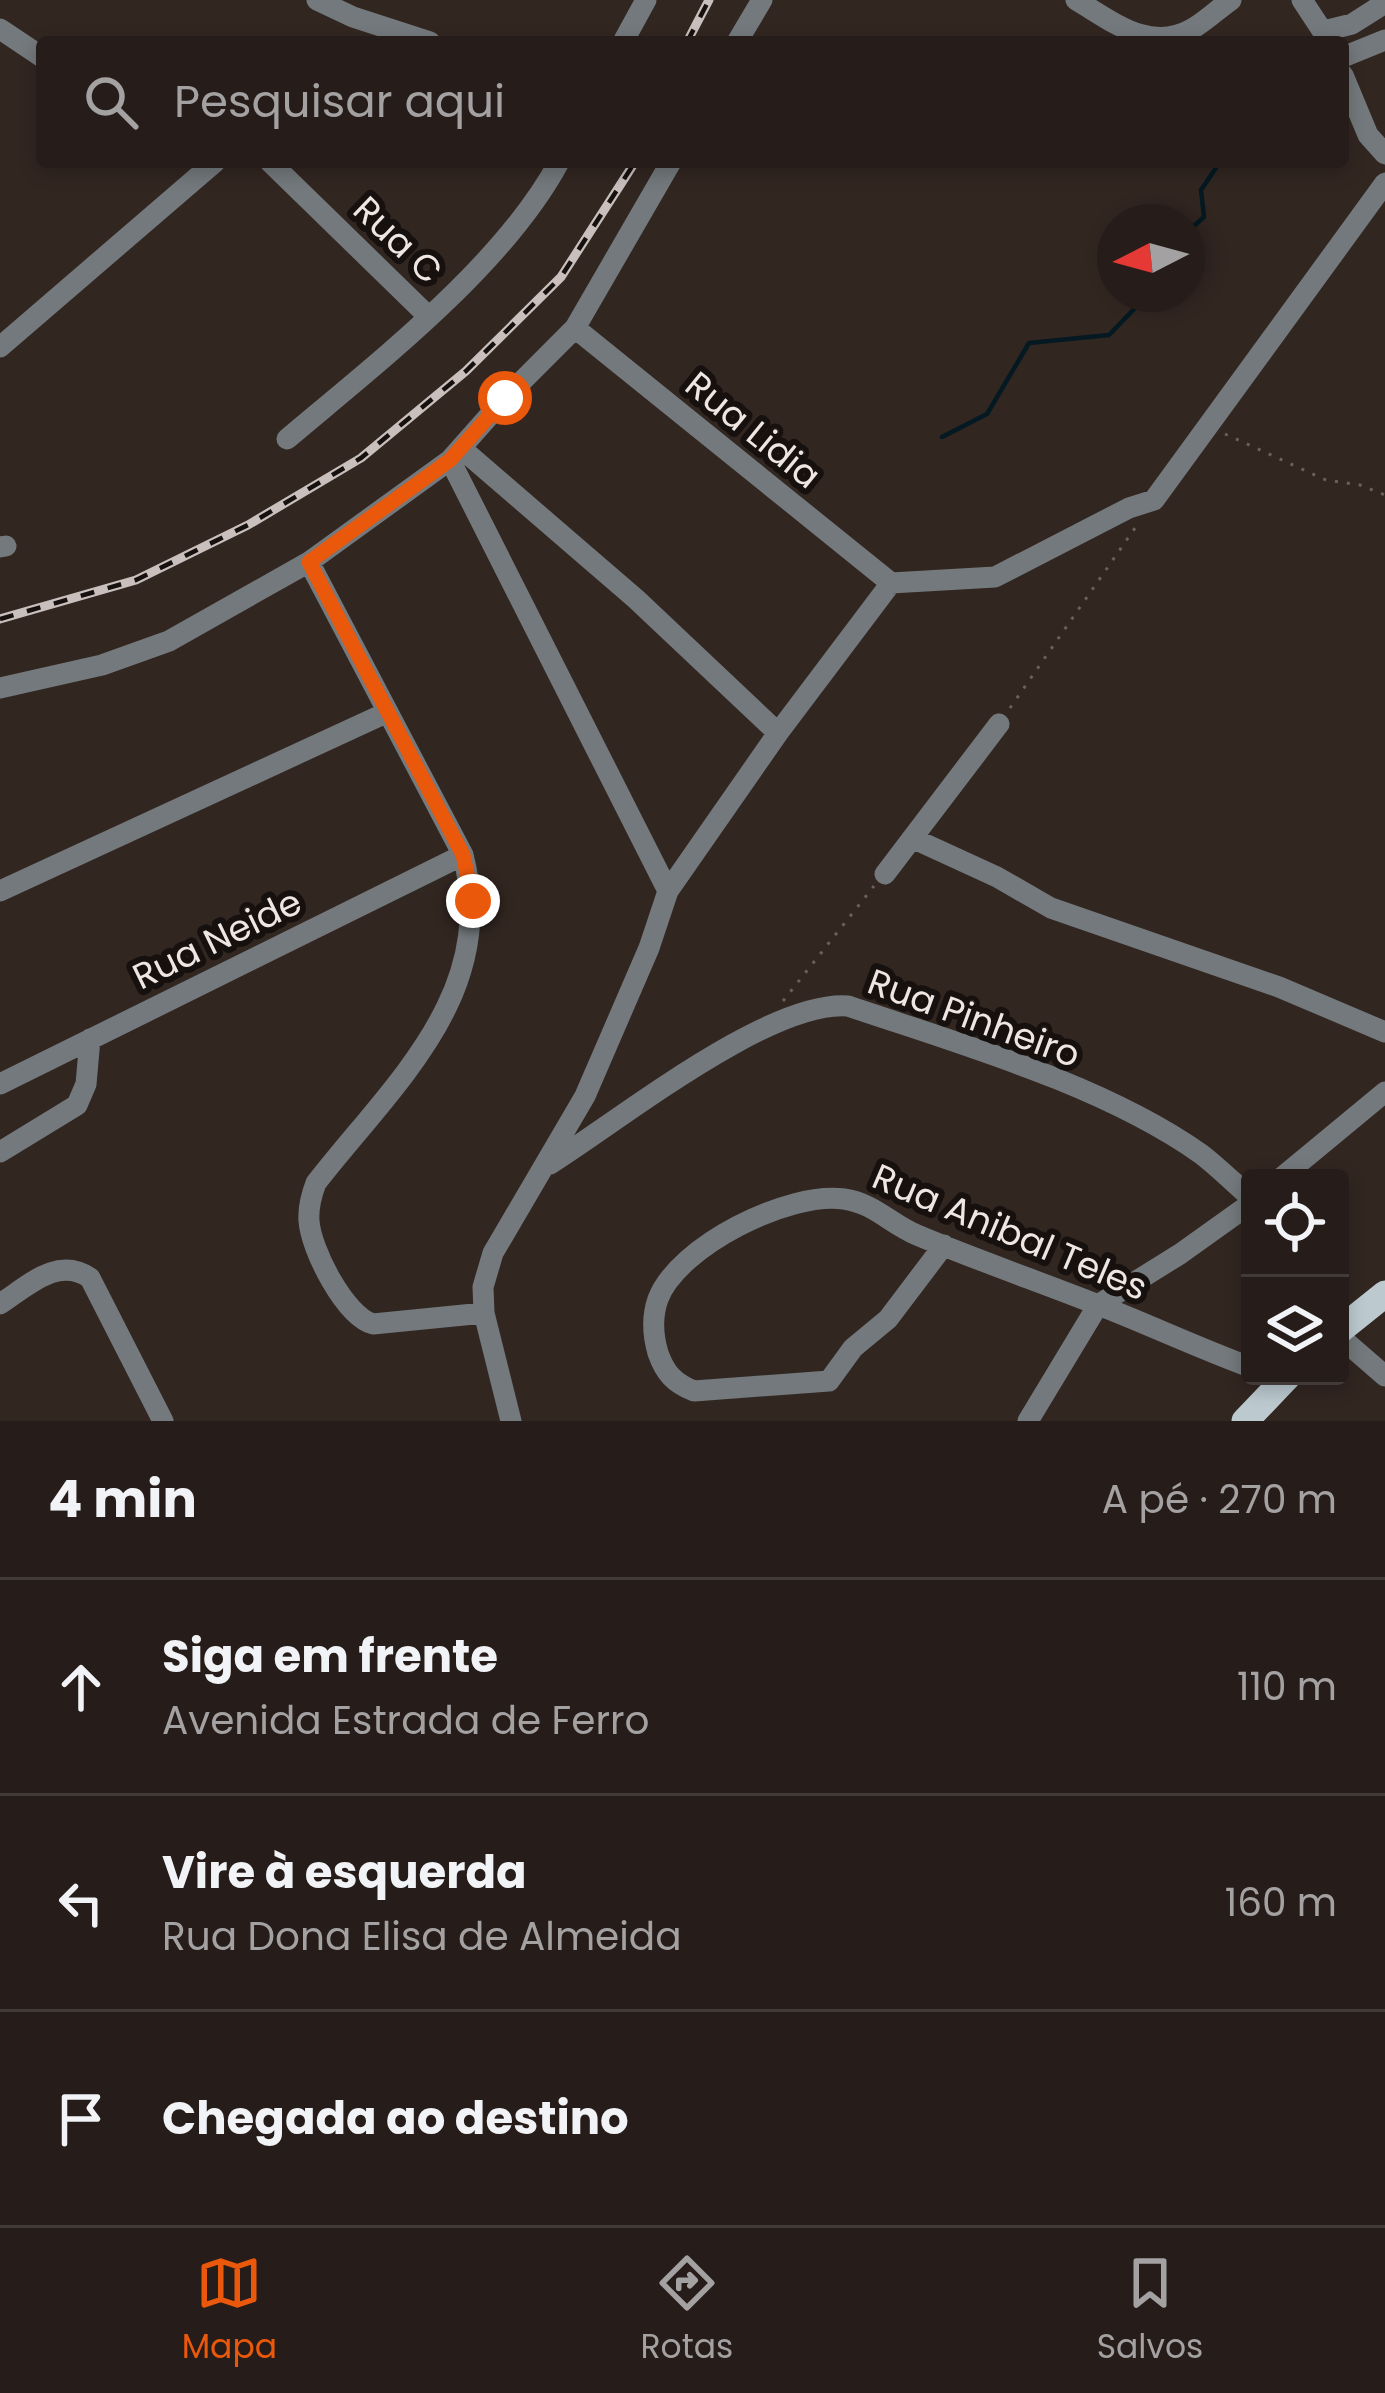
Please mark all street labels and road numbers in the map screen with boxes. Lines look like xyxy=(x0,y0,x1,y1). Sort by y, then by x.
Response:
street label: Rua C xyxy=(342,185,454,295)
street label: Rua Lidia xyxy=(674,360,832,500)
street label: Rua Neide xyxy=(124,876,310,1002)
street label: Rua Pinheiro xyxy=(861,956,1087,1080)
street label: Rua Anibal Teles xyxy=(865,1151,1155,1313)

